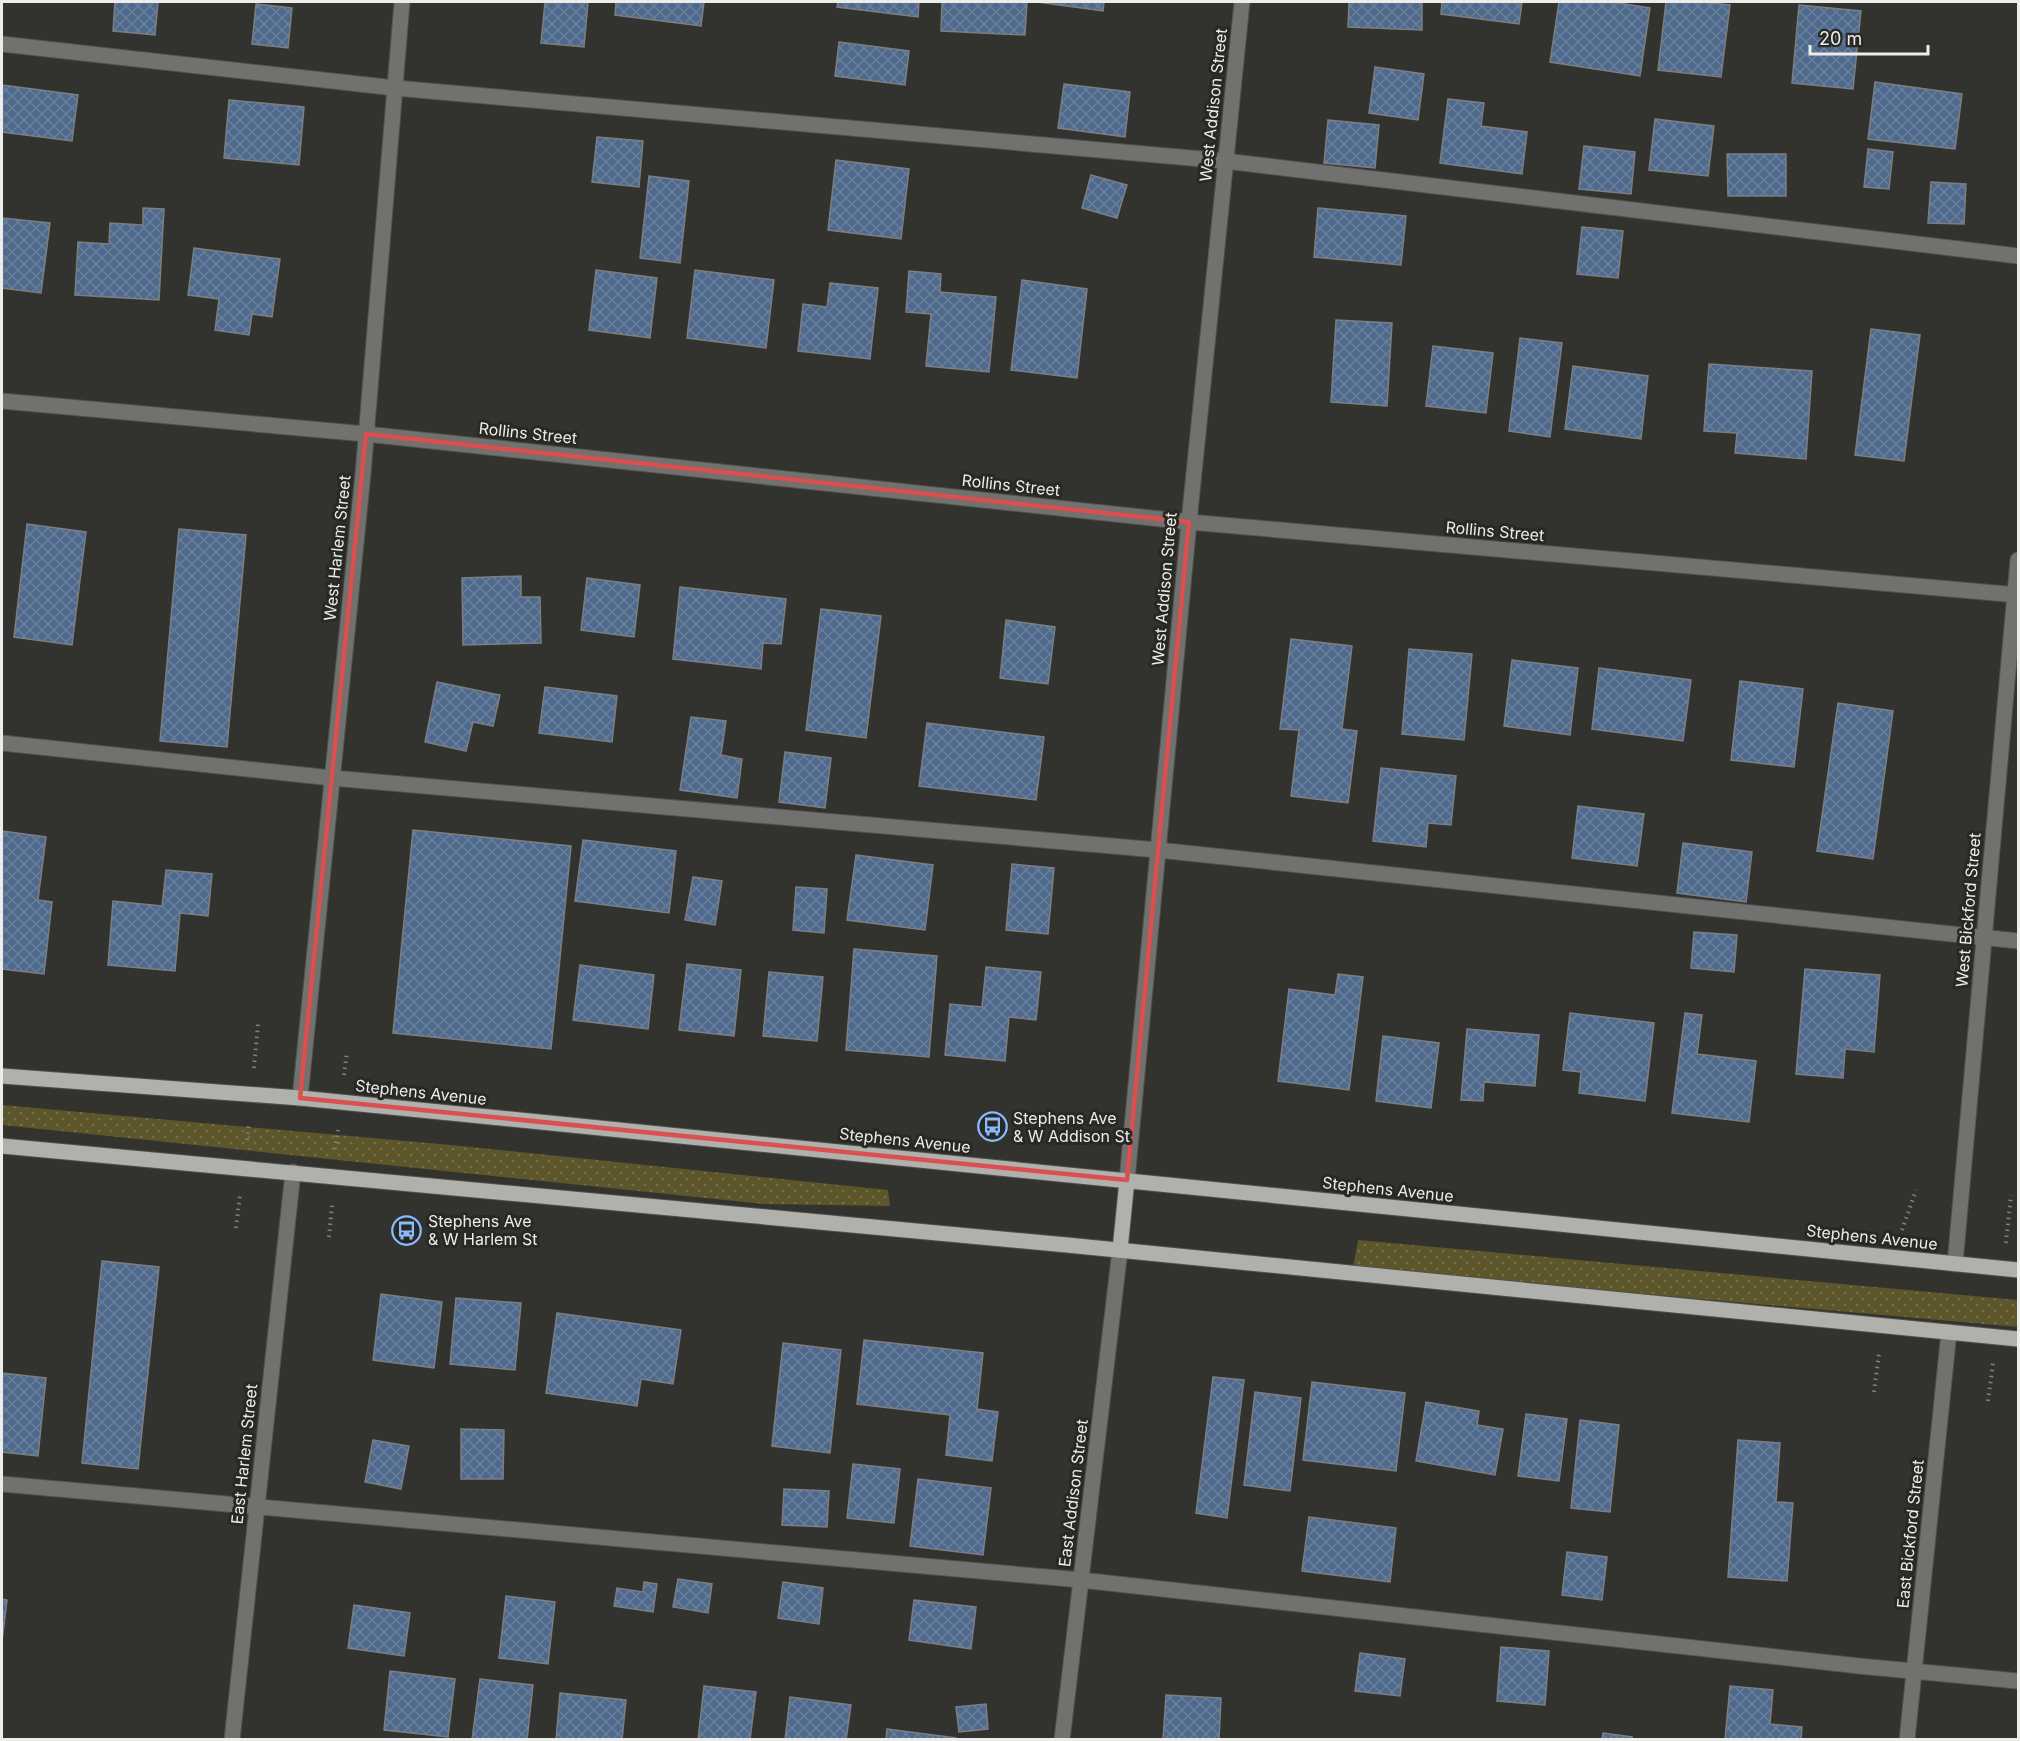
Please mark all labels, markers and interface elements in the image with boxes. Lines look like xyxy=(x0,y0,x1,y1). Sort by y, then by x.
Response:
scale bar xyxy=(1810,18,1928,56)
street label: West Addison Street xyxy=(1195,27,1231,183)
text: 20 m xyxy=(1819,28,1862,49)
street label: Rollins Street xyxy=(478,418,578,448)
street label: Rollins Street xyxy=(961,470,1061,500)
street label: West Harlem Street xyxy=(319,474,355,622)
street label: West Addison Street xyxy=(1147,511,1181,667)
street label: Rollins Street xyxy=(1445,517,1545,545)
street label: West Bickford Street xyxy=(1951,832,1985,988)
street label: Stephens Avenue xyxy=(354,1075,488,1109)
place label: Stephens Ave & W Addison St xyxy=(1013,1108,1130,1146)
bus stop icon: Stephens Ave & W Addison St xyxy=(976,1111,1008,1143)
street label: Stephens Avenue xyxy=(838,1123,972,1157)
street label: Stephens Avenue xyxy=(1321,1172,1455,1206)
place label: Stephens Ave & W Harlem St xyxy=(428,1211,537,1249)
bus stop icon: Stephens Ave & W Harlem St xyxy=(391,1214,423,1246)
street label: Stephens Avenue xyxy=(1805,1220,1939,1254)
street label: East Harlem Street xyxy=(227,1383,261,1525)
street label: East Addison Street xyxy=(1054,1418,1092,1568)
street label: East Bickford Street xyxy=(1892,1459,1928,1609)

